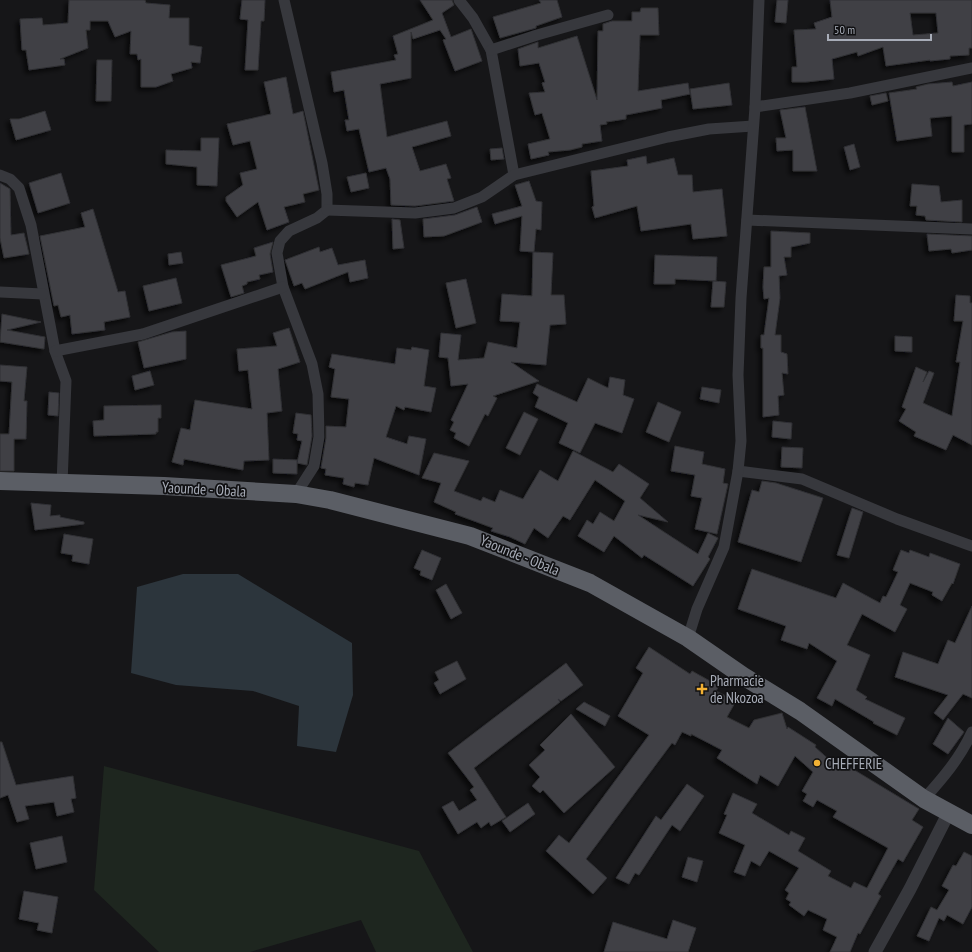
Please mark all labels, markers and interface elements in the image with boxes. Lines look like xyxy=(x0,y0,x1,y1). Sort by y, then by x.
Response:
scale bar xyxy=(828,16,931,42)
text: 50 m xyxy=(834,22,855,37)
street label: Yaounde - Obala xyxy=(162,477,246,501)
street label: Yaounde - Obala xyxy=(477,530,563,580)
place label: Pharmacie de Nkozoa xyxy=(710,671,764,707)
marker: Pharmacie de Nkozoa xyxy=(697,684,707,694)
place label: CHEFFERIE xyxy=(825,754,882,773)
marker: CHEFFERIE xyxy=(812,758,822,768)

